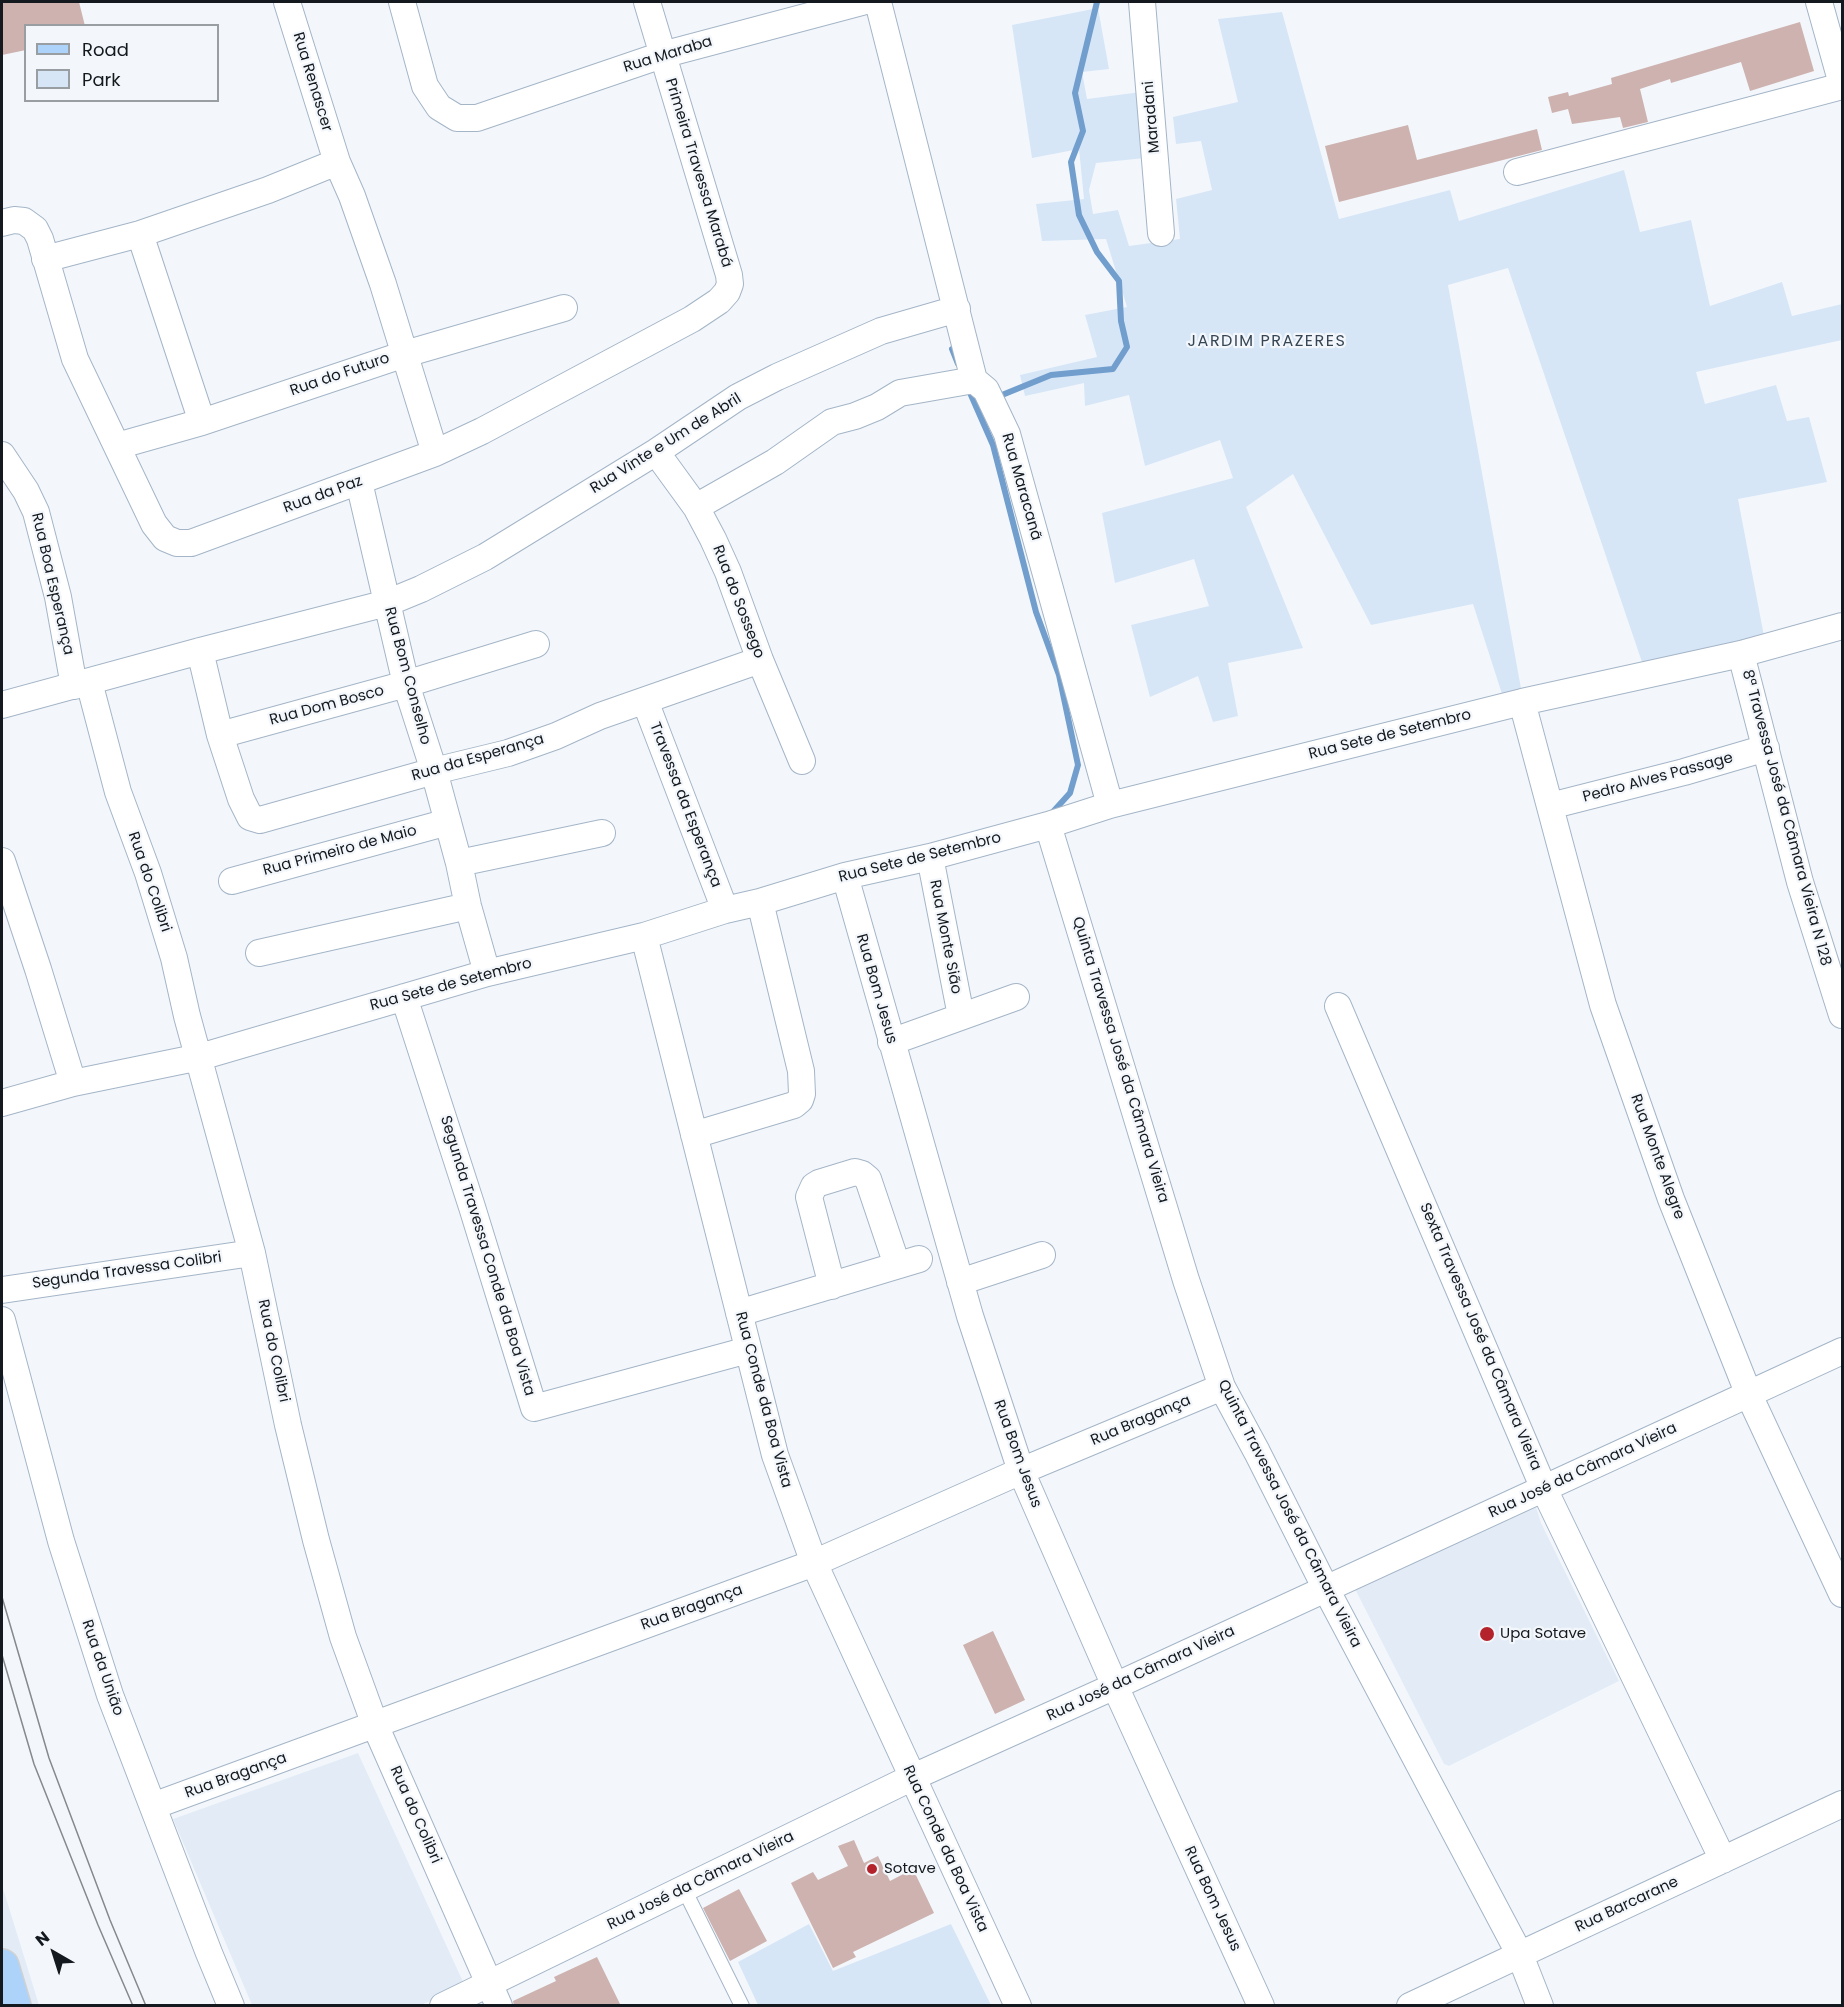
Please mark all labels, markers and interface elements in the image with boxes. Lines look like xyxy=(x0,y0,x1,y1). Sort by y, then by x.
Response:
legend xyxy=(24,24,219,102)
street label: Rua Renascer xyxy=(288,30,336,134)
street label: Rua Maraba xyxy=(621,33,715,77)
text: Road xyxy=(82,37,129,62)
text: Park xyxy=(82,67,121,92)
street label: Primeira Travessa Marabá xyxy=(661,76,735,270)
street label: Maradani xyxy=(1140,80,1164,154)
district label: JARDIM PRAZERES xyxy=(1188,332,1346,352)
street label: Rua do Futuro xyxy=(288,350,392,400)
street label: Rua Vinte e Um de Abril xyxy=(587,390,745,498)
street label: Rua Maracanã xyxy=(997,431,1045,543)
street label: Rua da Paz xyxy=(281,472,365,518)
street label: Rua Boa Esperança xyxy=(27,511,77,657)
street label: Rua do Sossego xyxy=(708,543,768,661)
street label: Rua Bom Conselho xyxy=(380,605,434,747)
street label: 8ª Travessa José da Câmara Vieira N 128 xyxy=(1738,668,1834,968)
street label: Rua Dom Bosco xyxy=(268,682,386,730)
street label: Rua Sete de Setembro xyxy=(1307,706,1473,764)
street label: Travessa da Esperança xyxy=(645,720,725,890)
street label: Rua da Esperança xyxy=(410,731,546,785)
street label: Pedro Alves Passage xyxy=(1581,749,1735,807)
street label: Rua Primeiro de Maio xyxy=(261,822,419,880)
street label: Rua Sete de Setembro xyxy=(837,829,1003,887)
street label: Rua do Colibri xyxy=(123,830,175,934)
street label: Rua Monte Sião xyxy=(925,878,965,996)
street label: Quinta Travessa José da Câmara Vieira xyxy=(1068,915,1172,1205)
street label: Rua Bom Jesus xyxy=(852,932,900,1046)
street label: Rua Sete de Setembro xyxy=(368,955,534,1015)
street label: Rua Monte Alegre xyxy=(1626,1092,1688,1222)
street label: Segunda Travessa Conde da Boa Vista xyxy=(436,1114,538,1398)
street label: Sexta Travessa José da Câmara Vieira xyxy=(1415,1201,1545,1473)
street label: Segunda Travessa Colibri xyxy=(31,1249,223,1293)
street label: Rua do Colibri xyxy=(253,1298,293,1404)
street label: Rua Conde da Boa Vista xyxy=(731,1310,795,1490)
street label: Quinta Travessa José da Câmara Vieira xyxy=(1213,1377,1365,1651)
street label: Rua Bragança xyxy=(1088,1392,1194,1450)
street label: Rua Bom Jesus xyxy=(989,1398,1045,1510)
street label: Rua José da Câmara Vieira xyxy=(1486,1419,1680,1523)
street label: Rua Bragança xyxy=(639,1581,745,1635)
street label: Rua da União xyxy=(77,1618,127,1718)
street label: Rua José da Câmara Vieira xyxy=(1044,1622,1238,1726)
marker: Upa Sotave xyxy=(1478,1625,1496,1643)
place label: Upa Sotave xyxy=(1500,1625,1586,1643)
street label: Rua Bragança xyxy=(183,1749,289,1803)
street label: Rua Conde da Boa Vista xyxy=(898,1763,992,1935)
street label: Rua do Colibri xyxy=(386,1764,444,1866)
street label: Rua José da Câmara Vieira xyxy=(605,1828,797,1934)
street label: Rua Bom Jesus xyxy=(1180,1844,1244,1954)
place label: Sotave xyxy=(884,1860,936,1878)
marker: Sotave xyxy=(865,1862,879,1876)
street label: Rua Barcarane xyxy=(1573,1873,1681,1937)
north arrow xyxy=(24,1923,84,1983)
text: N xyxy=(30,1926,54,1951)

